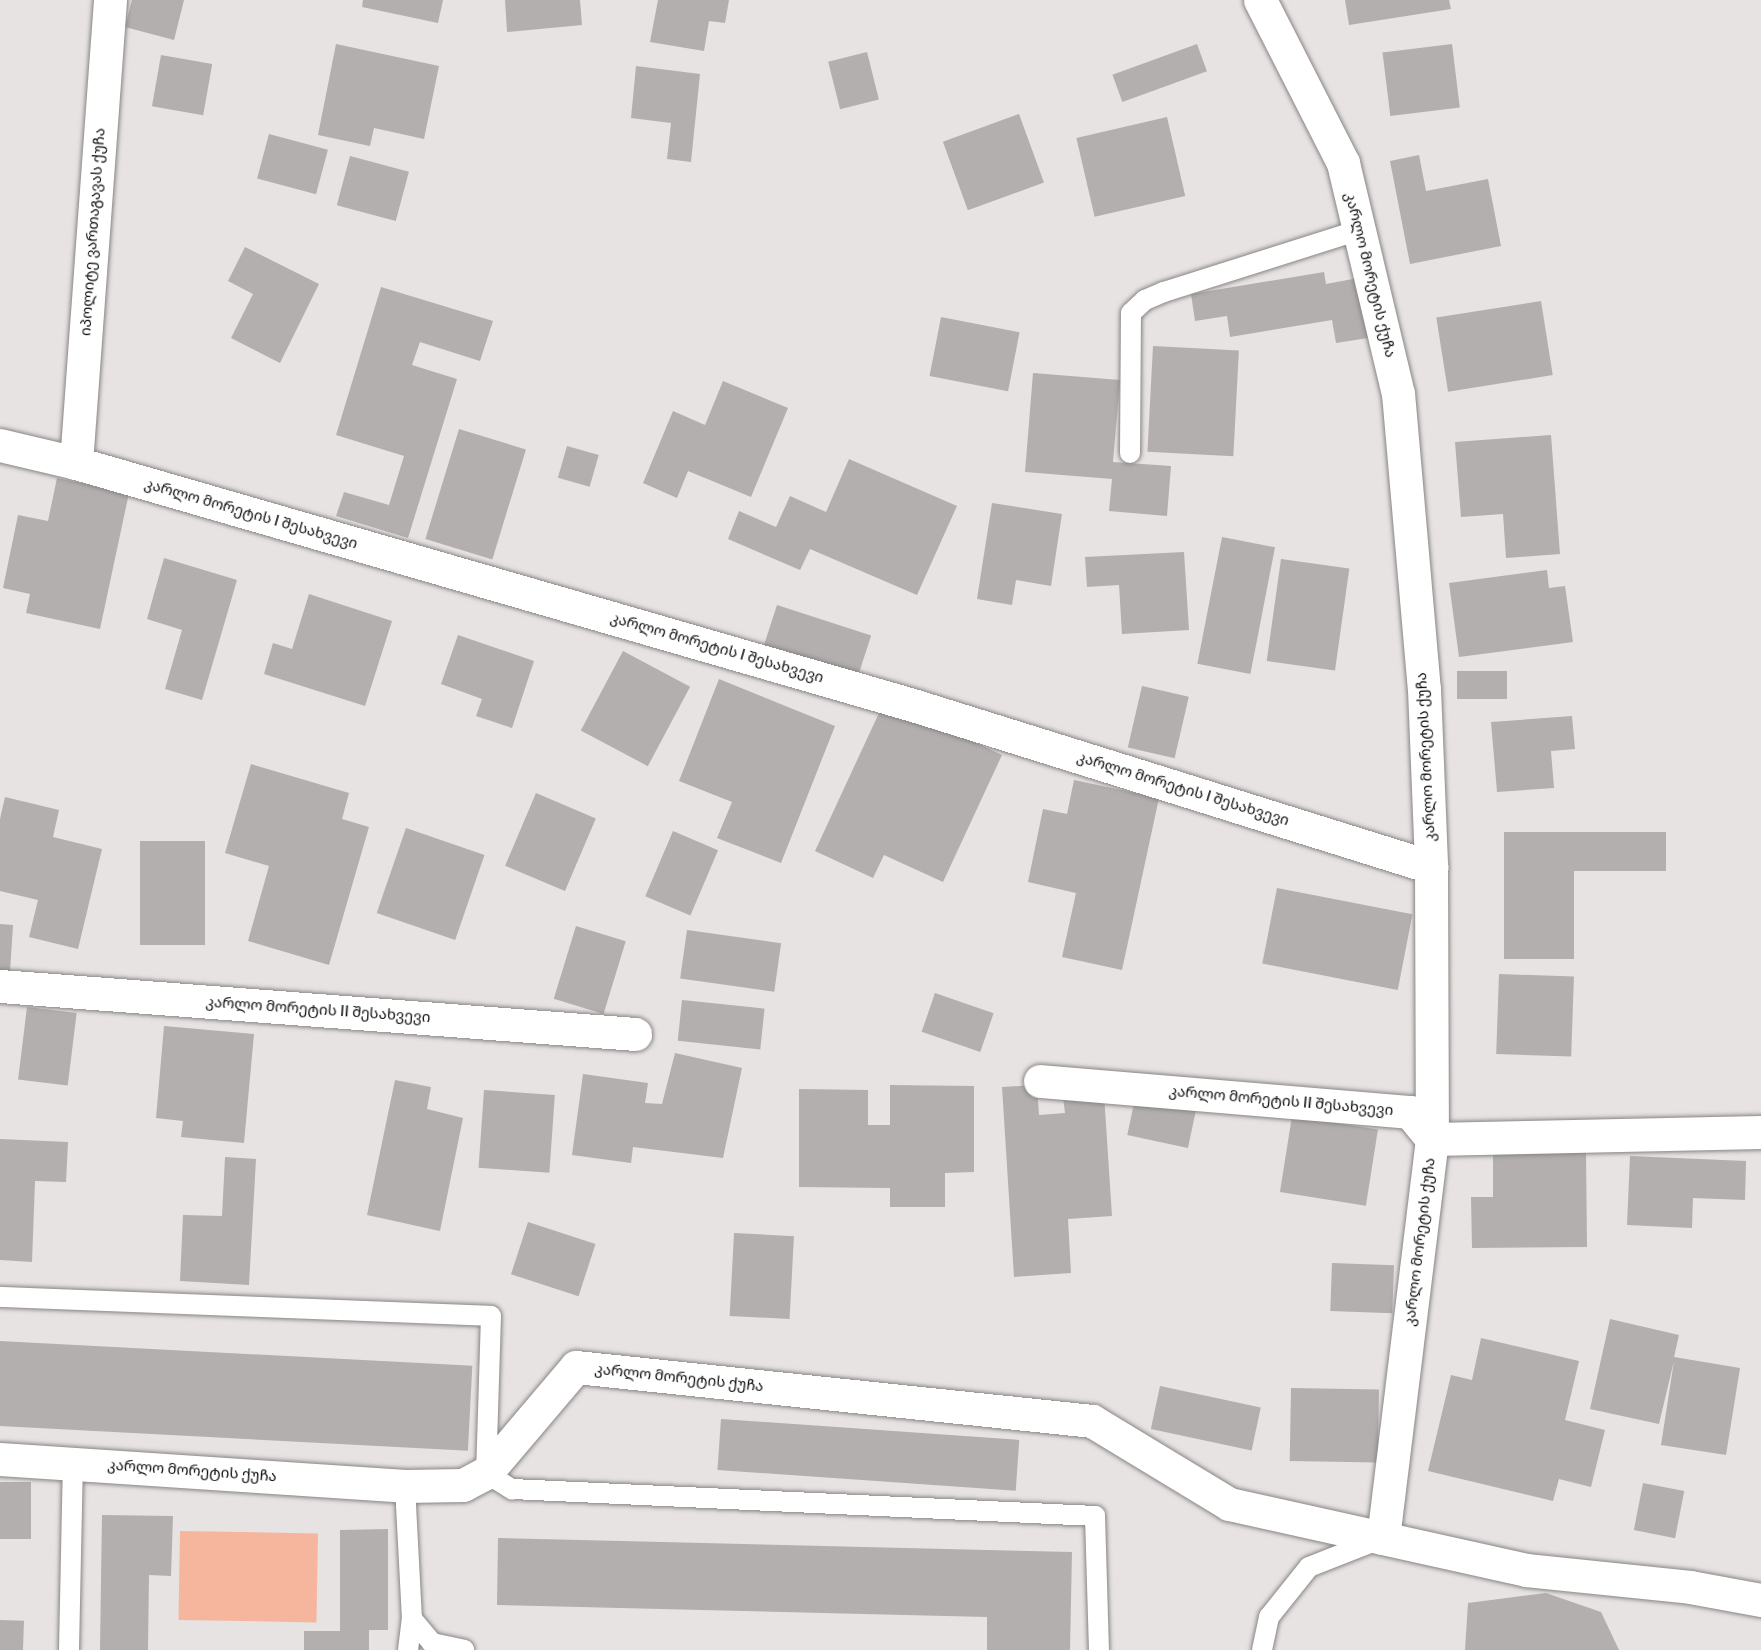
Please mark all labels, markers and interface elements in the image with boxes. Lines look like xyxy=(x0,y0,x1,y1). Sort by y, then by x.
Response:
street label: იპოლიტე ვართაგავას ქუჩა xyxy=(77,127,109,337)
street label: კარლო მორეტის ქუჩა xyxy=(1341,190,1399,360)
street label: კარლო მორეტის I შესახვევი xyxy=(142,475,360,553)
street label: კარლო მორეტის I შესახვევი xyxy=(608,609,826,687)
street label: კარლო მორეტის ქუჩა xyxy=(1413,672,1439,842)
street label: კარლო მორეტის I შესახვევი xyxy=(1075,748,1291,830)
street label: კარლო მორეტის II შესახვევი xyxy=(205,993,431,1027)
street label: კარლო მორეტის II შესახვევი xyxy=(1168,1082,1394,1120)
street label: კარლო მორეტის ქუჩა xyxy=(1401,1157,1439,1327)
street label: კარლო მორეტის ქუჩა xyxy=(594,1360,764,1396)
street label: კარლო მორეტის ქუჩა xyxy=(107,1456,277,1486)

